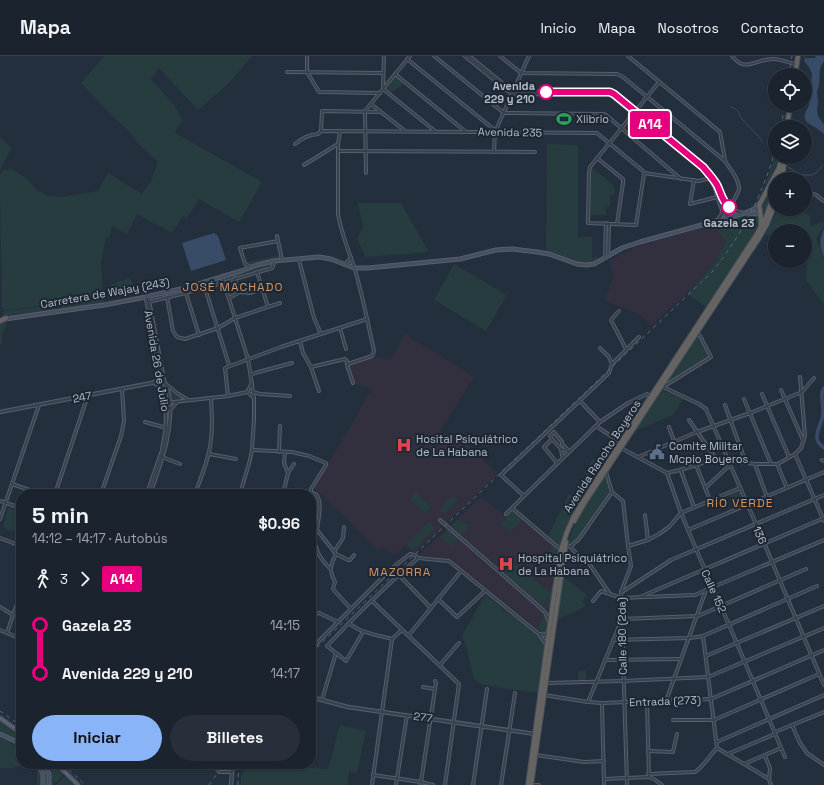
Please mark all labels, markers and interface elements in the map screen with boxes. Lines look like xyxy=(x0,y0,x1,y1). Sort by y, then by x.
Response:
text: Mapa xyxy=(20,15,71,40)
text: Inicio xyxy=(540,19,576,37)
text: Mapa xyxy=(598,19,636,37)
text: Nosotros xyxy=(658,19,719,37)
text: Contacto xyxy=(741,19,804,37)
map controls xyxy=(768,68,812,268)
button: locate xyxy=(768,68,812,112)
place label: Avenida 229 y 210 xyxy=(484,79,536,106)
marker: Avenida 229 y 210 xyxy=(538,84,554,100)
sports icon: Xlibrio xyxy=(555,110,573,128)
line badge: A14 xyxy=(627,111,673,137)
place label: Xlibrio xyxy=(576,112,609,126)
text: A14 xyxy=(638,115,662,133)
button: layers xyxy=(768,120,812,164)
street label: Avenida 235 xyxy=(478,124,543,140)
button: + xyxy=(768,172,812,216)
marker: Gazela 23 xyxy=(721,199,737,215)
place label: Gazela 23 xyxy=(704,216,755,230)
button: − xyxy=(768,224,812,268)
street label: Carretera de Wajay (243) xyxy=(39,275,171,311)
district label: JOSÉ MACHADO xyxy=(182,279,284,295)
street label: Avenida 26 de Julio xyxy=(141,309,173,413)
street label: 247 xyxy=(71,388,93,406)
street label: Avenida Rancho Boyeros xyxy=(560,397,644,515)
place label: Hosital Psiquiátrico de La Habana xyxy=(416,432,518,459)
hospital icon: Hosital Psiquiátrico de La Habana xyxy=(395,436,413,454)
place label: Comite Militar Mcpio Boyeros xyxy=(669,439,749,466)
public building icon: Comite Militar Mcpio Boyeros xyxy=(648,443,666,461)
district label: RÍO VERDE xyxy=(707,495,773,511)
text: 5 min xyxy=(32,501,89,529)
text: $0.96 xyxy=(258,514,300,533)
street label: 136 xyxy=(750,524,770,546)
text: 14:12 – 14:17 · Autobús xyxy=(32,530,168,547)
place label: Hospital Psiquiátrico de La Habana xyxy=(518,551,627,578)
hospital icon: Hospital Psiquiátrico de La Habana xyxy=(497,555,515,573)
district label: MAZORRA xyxy=(369,564,431,580)
street label: Calle 152 xyxy=(698,567,730,615)
icon: walk xyxy=(32,568,54,590)
icon: forward xyxy=(74,568,96,590)
text: A14 xyxy=(110,570,134,588)
text: 3 xyxy=(60,571,68,588)
street label: Calle 180 (2da) xyxy=(614,597,630,675)
text: Gazela 23 xyxy=(62,616,131,635)
text: 14:15 xyxy=(270,617,300,634)
text: Avenida 229 y 210 xyxy=(62,664,193,683)
text: 14:17 xyxy=(270,665,300,682)
street label: Entrada (273) xyxy=(629,693,701,709)
street label: 277 xyxy=(413,709,433,725)
button: Iniciar xyxy=(32,715,162,761)
button: Billetes xyxy=(170,715,300,761)

